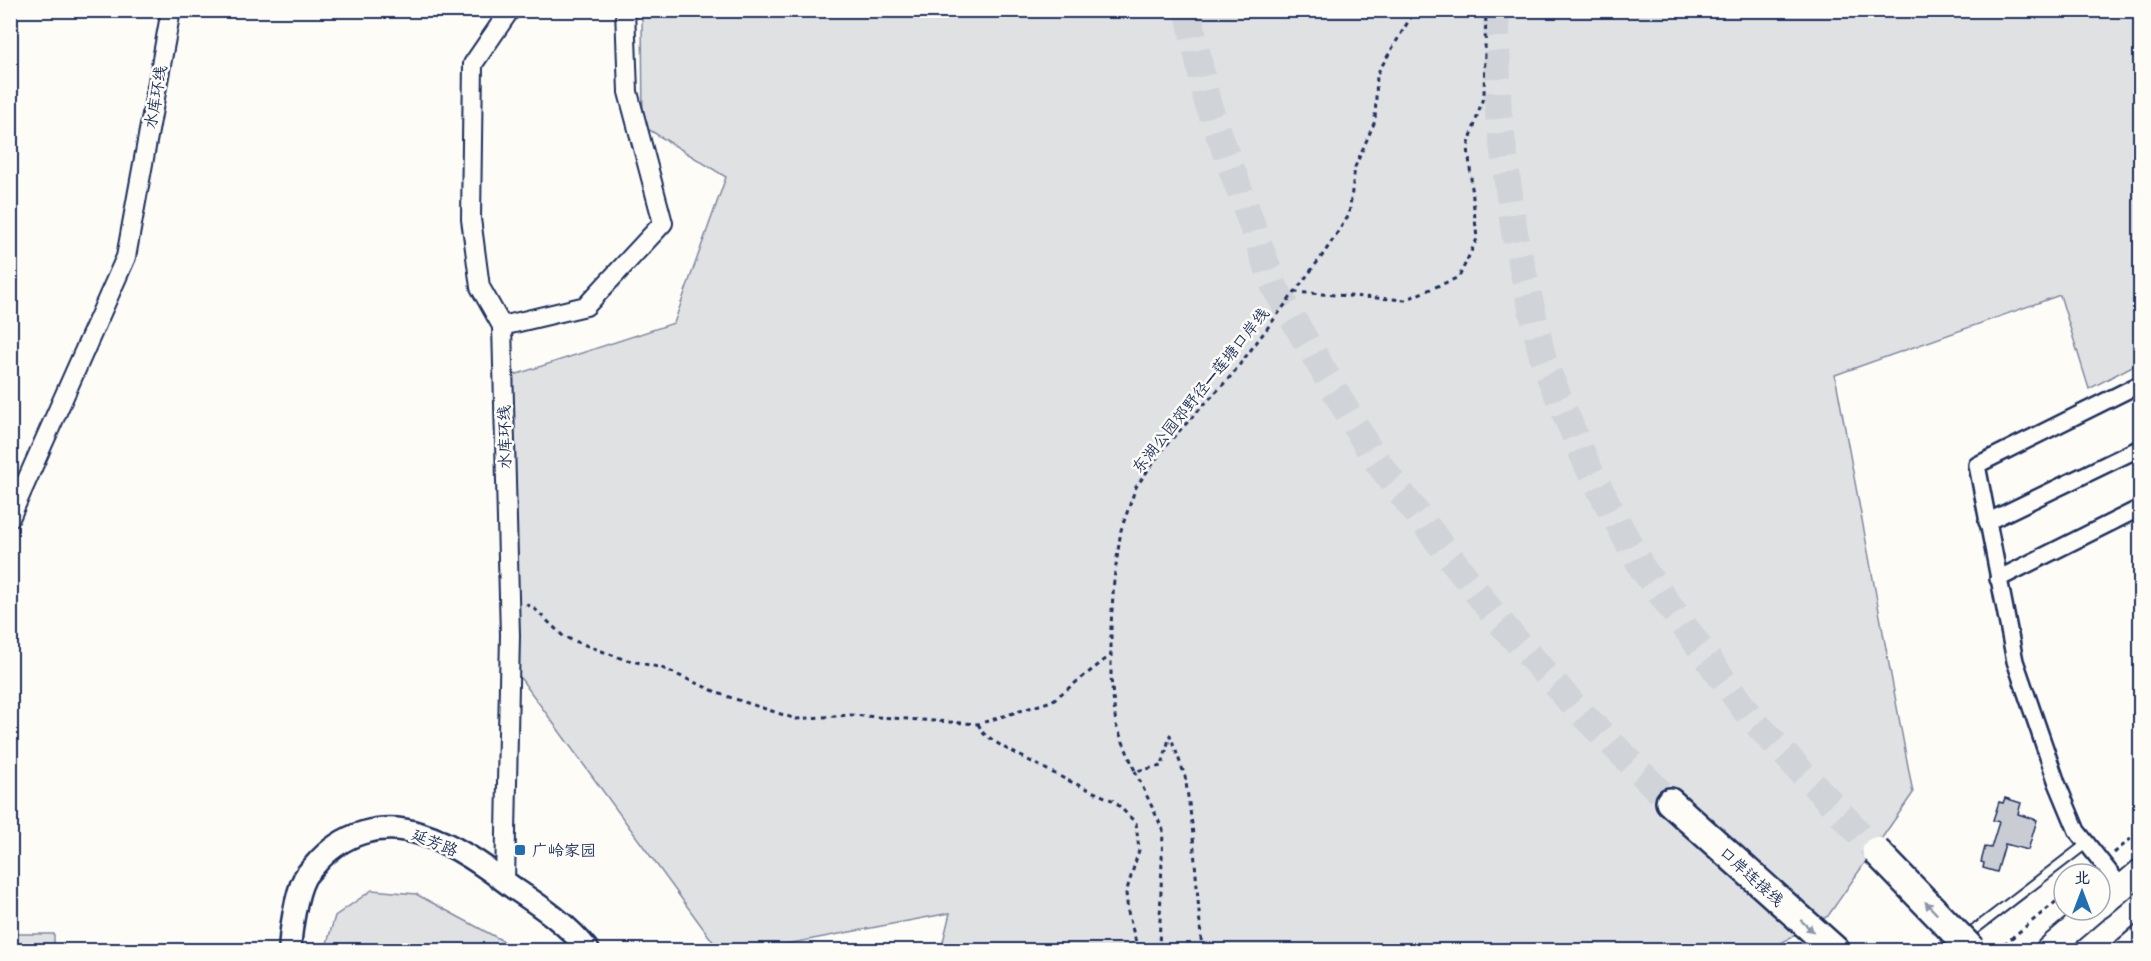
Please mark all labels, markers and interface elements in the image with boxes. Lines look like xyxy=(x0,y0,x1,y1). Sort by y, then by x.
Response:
street label: 水库环线 xyxy=(141,64,171,130)
street label: 东湖公园郊野径—莲塘口岸线 xyxy=(1128,304,1274,477)
street label: 水库环线 xyxy=(494,405,516,469)
street label: 延芳路 xyxy=(409,825,461,861)
place label: 广岭家园 xyxy=(532,841,596,861)
marker: 广岭家园 xyxy=(513,843,527,857)
street label: 口岸连接线 xyxy=(1715,843,1788,911)
north arrow xyxy=(2052,862,2112,922)
text: 北 xyxy=(2074,868,2090,888)
one-way arrow xyxy=(1925,902,1939,916)
one-way arrow xyxy=(1799,919,1814,932)

